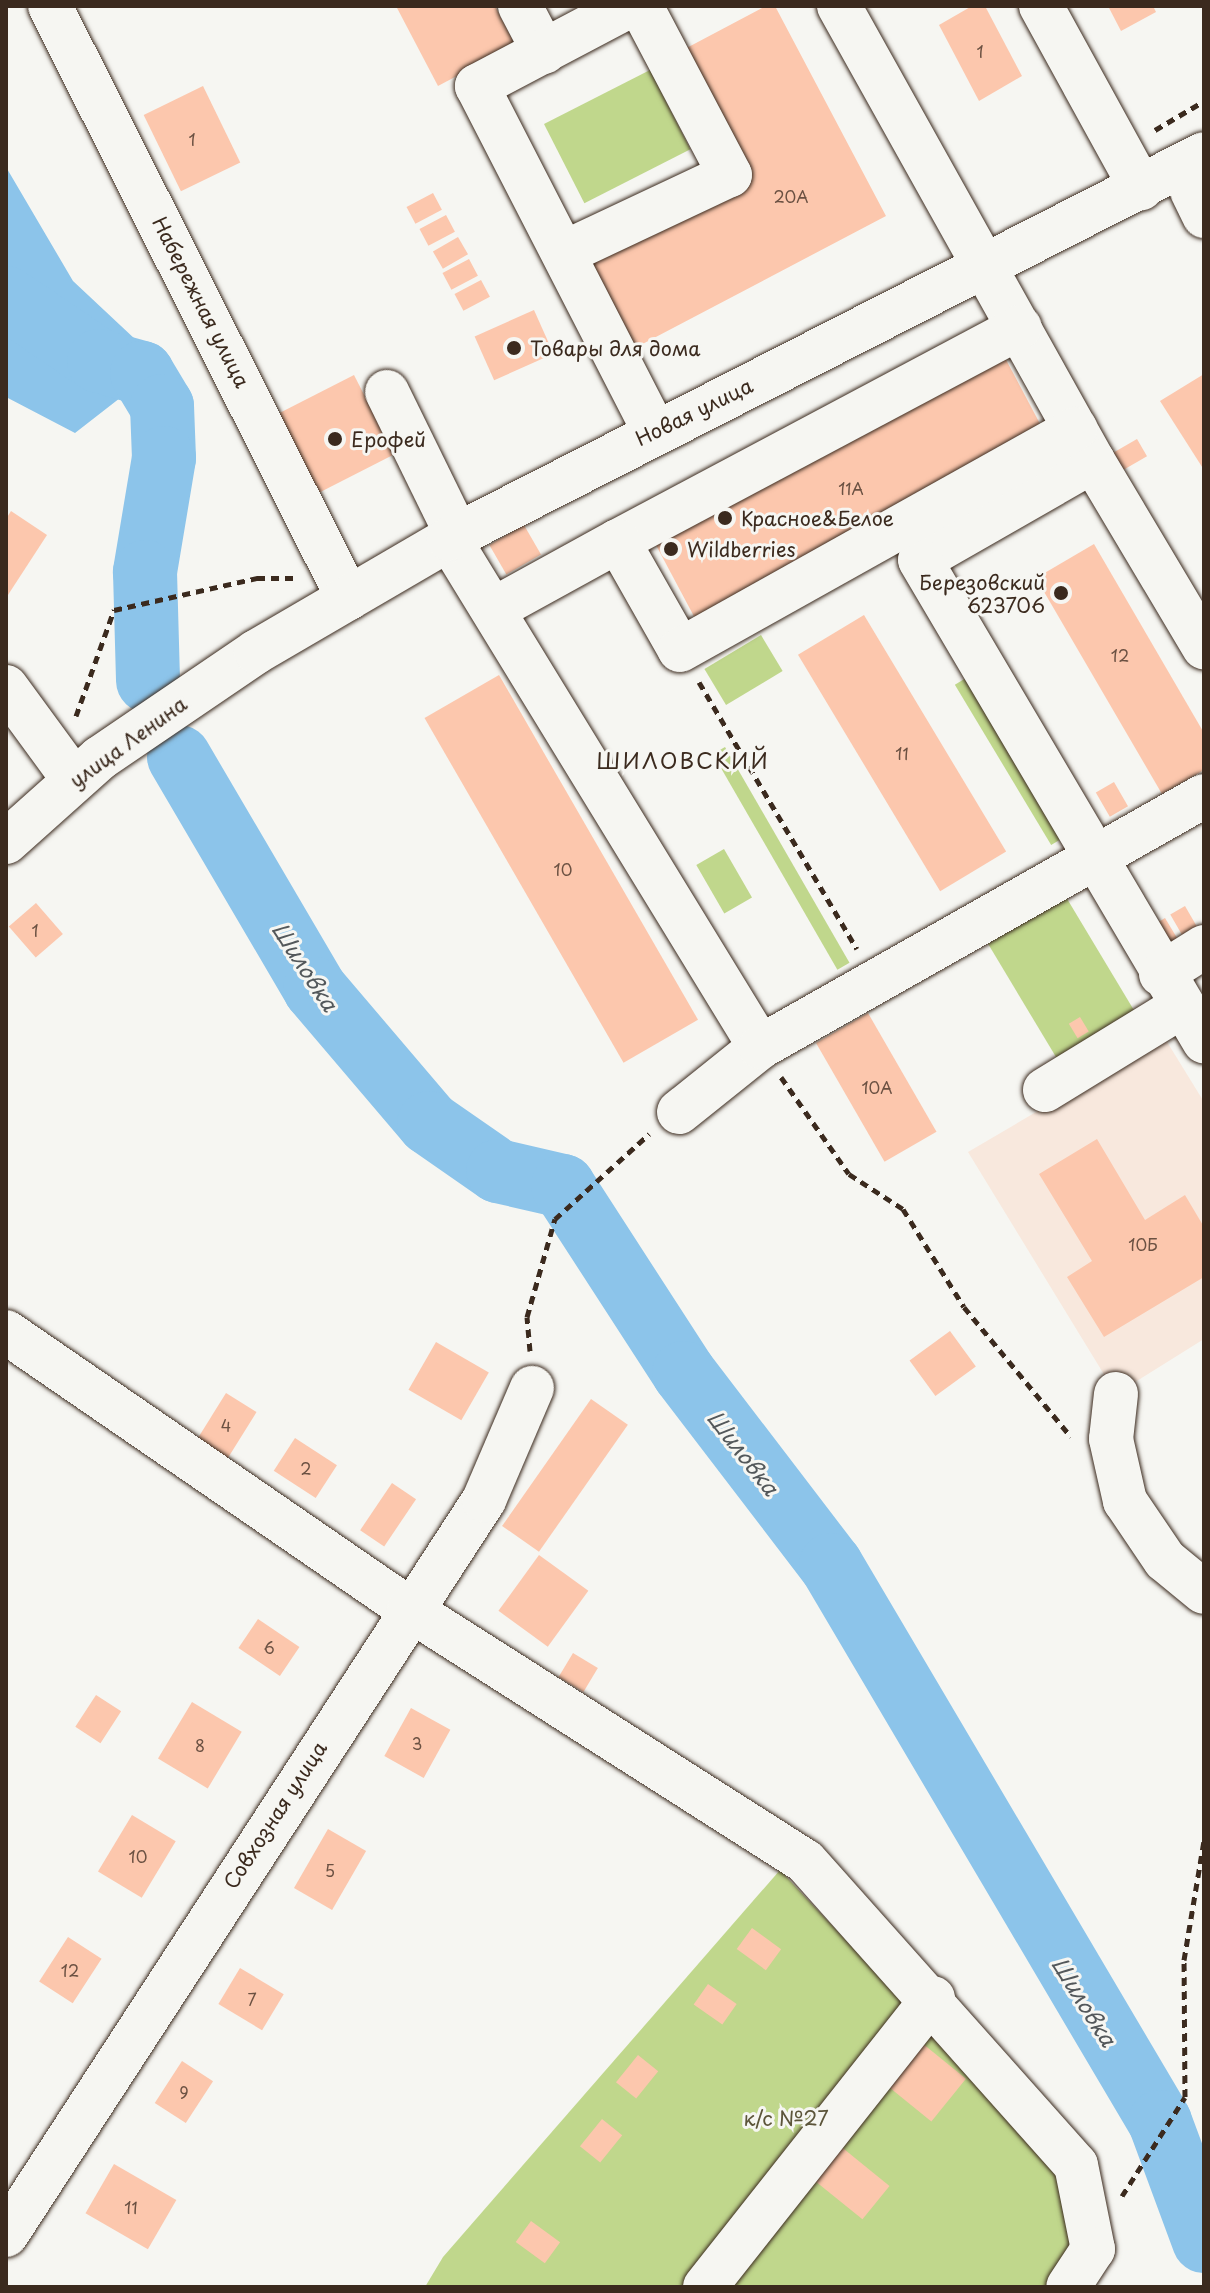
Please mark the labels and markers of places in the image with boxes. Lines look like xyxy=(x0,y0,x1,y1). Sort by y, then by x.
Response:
place label: Товары для дома xyxy=(530,336,700,360)
marker: Товары для дома xyxy=(505,339,523,357)
place label: Ерофей xyxy=(351,427,426,451)
marker: Ерофей xyxy=(326,430,344,448)
place label: Красное&Белое xyxy=(741,506,894,530)
marker: Красное&Белое xyxy=(716,509,734,527)
place label: Wildberries xyxy=(687,537,796,561)
marker: Wildberries xyxy=(662,540,680,558)
place label: Березовский 623706 xyxy=(919,570,1045,617)
marker: Березовский 623706 xyxy=(1052,584,1070,602)

